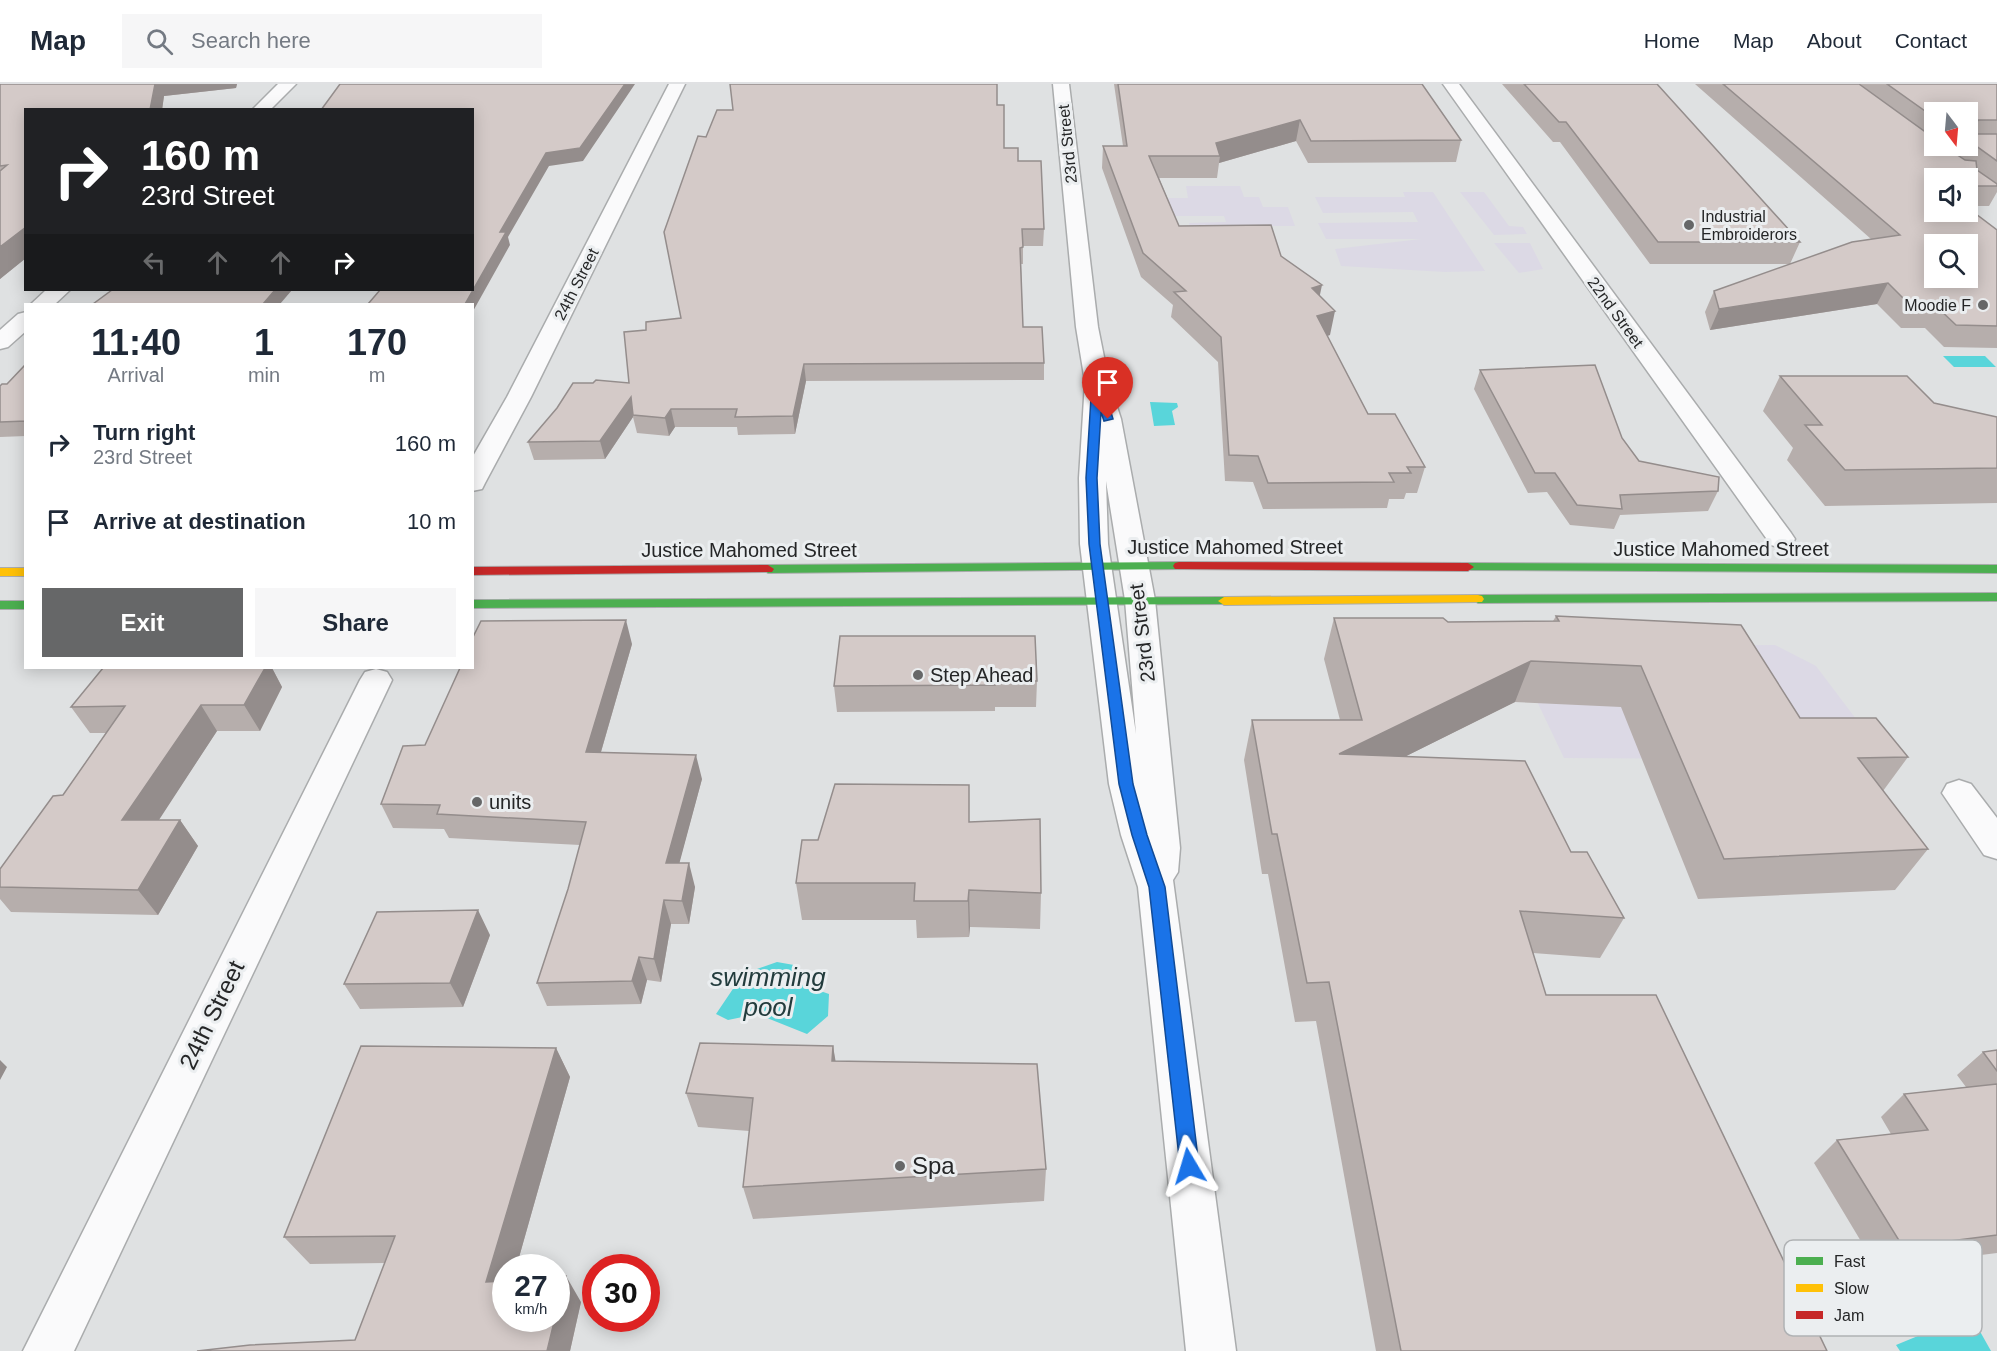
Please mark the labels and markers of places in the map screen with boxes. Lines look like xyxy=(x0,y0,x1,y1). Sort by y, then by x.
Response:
place label: Industrial Embroiderors xyxy=(1701,208,1797,243)
marker: Industrial Embroiderors xyxy=(1682,218,1696,232)
place label: Moodie F xyxy=(1904,297,1971,314)
marker: Moodie F xyxy=(1976,298,1990,312)
pin xyxy=(1082,357,1133,419)
place label: Step Ahead xyxy=(930,664,1033,686)
marker: Step Ahead xyxy=(911,668,925,682)
place label: units xyxy=(489,791,531,813)
marker: units xyxy=(470,795,484,809)
place label: Spa xyxy=(912,1152,955,1179)
marker: Spa xyxy=(893,1159,907,1173)

